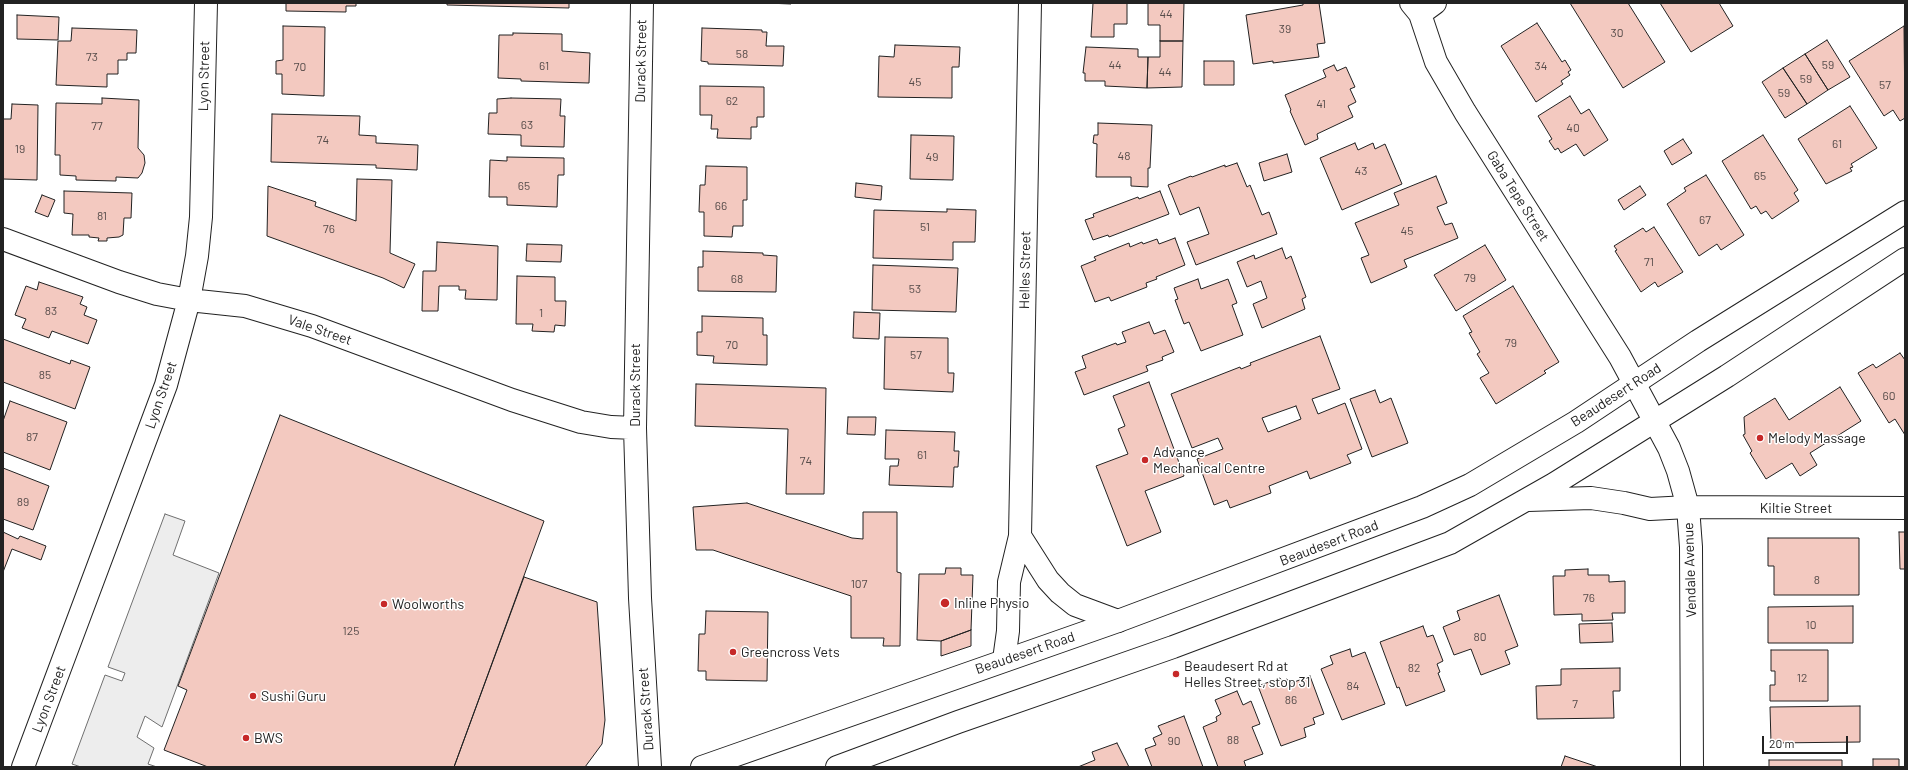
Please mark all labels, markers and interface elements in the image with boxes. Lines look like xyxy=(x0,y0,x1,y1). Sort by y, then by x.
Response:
house number: 44 xyxy=(1159,7,1173,21)
street label: Durack Street xyxy=(632,19,650,103)
house number: 39 xyxy=(1279,22,1291,36)
house number: 30 xyxy=(1611,26,1623,40)
street label: Lyon Street xyxy=(195,41,213,111)
house number: 58 xyxy=(736,47,748,61)
house number: 73 xyxy=(86,50,98,64)
house number: 44 xyxy=(1108,58,1122,72)
house number: 59 xyxy=(1822,58,1834,72)
house number: 61 xyxy=(539,59,549,73)
house number: 34 xyxy=(1535,59,1547,73)
house number: 70 xyxy=(294,60,306,74)
house number: 44 xyxy=(1158,65,1172,79)
house number: 59 xyxy=(1800,72,1812,86)
house number: 45 xyxy=(909,75,921,89)
house number: 57 xyxy=(1879,78,1891,92)
house number: 59 xyxy=(1778,86,1790,100)
house number: 62 xyxy=(726,94,738,108)
house number: 41 xyxy=(1316,97,1326,111)
house number: 63 xyxy=(521,118,533,132)
house number: 77 xyxy=(91,119,103,133)
house number: 40 xyxy=(1566,121,1580,135)
house number: 74 xyxy=(317,133,329,147)
house number: 61 xyxy=(1832,137,1842,151)
house number: 19 xyxy=(15,142,25,156)
street label: Gaba Tepe Street xyxy=(1483,148,1553,244)
house number: 48 xyxy=(1118,149,1130,163)
house number: 49 xyxy=(926,150,938,164)
house number: 43 xyxy=(1355,164,1367,178)
house number: 65 xyxy=(1754,169,1766,183)
house number: 65 xyxy=(518,179,530,193)
house number: 66 xyxy=(715,199,727,213)
house number: 81 xyxy=(97,209,107,223)
house number: 67 xyxy=(1699,213,1711,227)
house number: 51 xyxy=(920,220,930,234)
house number: 76 xyxy=(323,222,335,236)
house number: 45 xyxy=(1401,224,1413,238)
street label: Helles Street xyxy=(1016,231,1034,309)
house number: 71 xyxy=(1644,255,1654,269)
house number: 79 xyxy=(1464,271,1476,285)
house number: 68 xyxy=(731,272,743,286)
house number: 53 xyxy=(909,282,921,296)
house number: 83 xyxy=(45,304,57,318)
house number: 1 xyxy=(539,306,543,320)
street label: Vale Street xyxy=(286,311,354,349)
house number: 79 xyxy=(1505,336,1517,350)
house number: 70 xyxy=(726,338,738,352)
street label: Durack Street xyxy=(627,343,643,427)
house number: 57 xyxy=(910,348,922,362)
street label: Lyon Street xyxy=(142,359,180,431)
street label: Beaudesert Road xyxy=(1568,360,1664,430)
house number: 85 xyxy=(39,368,51,382)
house number: 60 xyxy=(1883,389,1895,403)
house number: 87 xyxy=(26,430,38,444)
place label: Melody Massage xyxy=(1768,430,1866,446)
marker: Melody Massage xyxy=(1755,433,1765,443)
place label: Advance Mechanical Centre xyxy=(1153,444,1265,476)
house number: 61 xyxy=(917,448,927,462)
house number: 74 xyxy=(800,454,812,468)
marker: Advance Mechanical Centre xyxy=(1140,455,1150,465)
house number: 89 xyxy=(17,495,29,509)
street label: Kiltie Street xyxy=(1760,500,1832,516)
street label: Beaudesert Road xyxy=(1277,516,1381,570)
street label: Vendale Avenue xyxy=(1680,522,1700,618)
house number: 8 xyxy=(1814,573,1820,587)
house number: 107 xyxy=(851,577,867,591)
house number: 76 xyxy=(1583,591,1595,605)
place label: Inline Physio xyxy=(954,595,1029,611)
place label: Woolworths xyxy=(392,596,464,612)
marker: Inline Physio xyxy=(939,597,951,609)
marker: Woolworths xyxy=(379,599,389,609)
house number: 10 xyxy=(1806,618,1816,632)
house number: 125 xyxy=(343,624,359,638)
street label: Beaudesert Road xyxy=(973,628,1077,678)
house number: 80 xyxy=(1473,630,1487,644)
place label: Greencross Vets xyxy=(741,644,840,660)
marker: Greencross Vets xyxy=(728,647,738,657)
place label: Beaudesert Rd at Helles Street, stop 31 xyxy=(1184,658,1310,690)
house number: 82 xyxy=(1408,661,1420,675)
street label: Lyon Street xyxy=(29,663,69,735)
street label: Durack Street xyxy=(635,667,657,751)
marker: Beaudesert Rd at Helles Street, stop 31 xyxy=(1171,669,1181,679)
house number: 12 xyxy=(1797,671,1807,685)
house number: 84 xyxy=(1347,679,1359,693)
place label: Sushi Guru xyxy=(261,688,326,704)
marker: Sushi Guru xyxy=(248,691,258,701)
house number: 86 xyxy=(1285,693,1297,707)
house number: 7 xyxy=(1572,697,1578,711)
scale bar xyxy=(1764,728,1850,754)
place label: BWS xyxy=(254,730,283,746)
marker: BWS xyxy=(241,733,251,743)
house number: 88 xyxy=(1227,733,1239,747)
house number: 90 xyxy=(1167,734,1181,748)
text: 20 m xyxy=(1769,736,1795,750)

